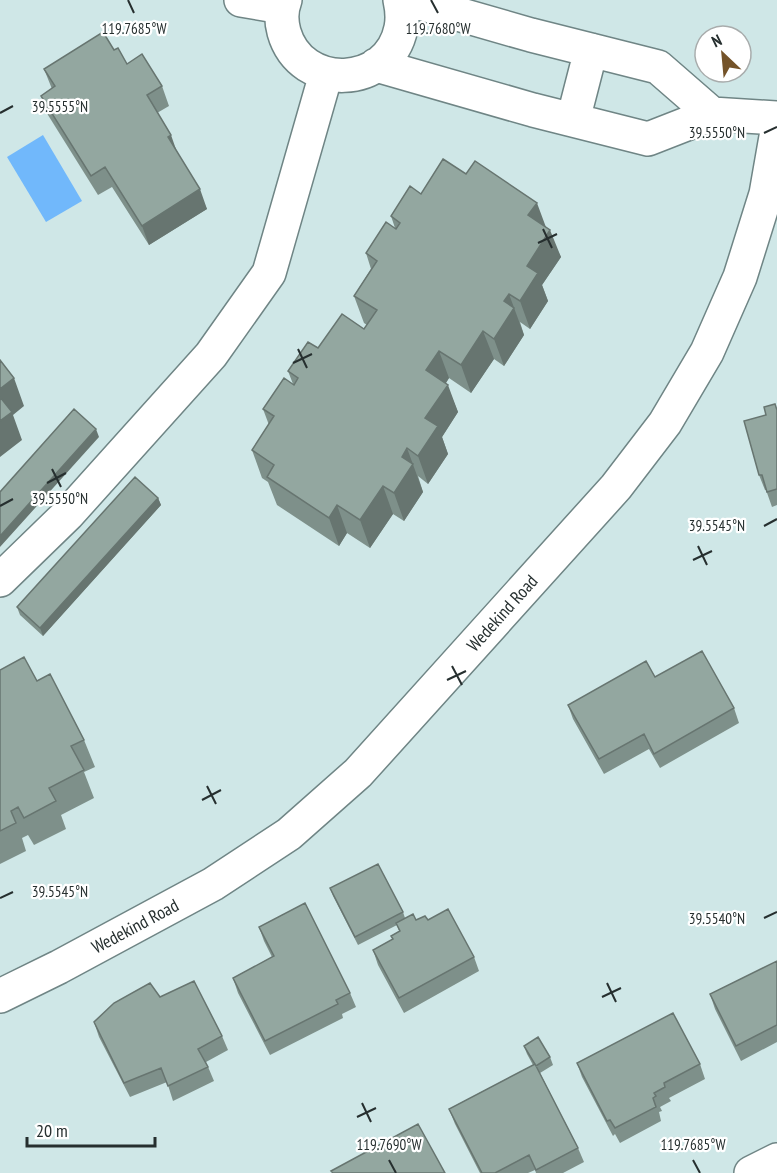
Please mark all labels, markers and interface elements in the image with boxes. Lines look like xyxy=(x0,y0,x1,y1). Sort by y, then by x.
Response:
text: 119.7685°W xyxy=(101,19,167,38)
text: 119.7680°W xyxy=(405,19,471,38)
north arrow xyxy=(693,24,753,84)
text: N xyxy=(708,30,725,51)
text: 39.5555°N xyxy=(32,97,88,116)
text: 39.5550°N xyxy=(689,123,745,142)
text: 39.5550°N xyxy=(32,489,88,508)
text: 39.5545°N xyxy=(689,516,745,535)
street label: Wedekind Road xyxy=(462,570,542,656)
text: 39.5545°N xyxy=(32,882,88,901)
street label: Wedekind Road xyxy=(88,893,182,959)
text: 39.5540°N xyxy=(689,909,745,928)
scale bar xyxy=(27,1110,154,1148)
text: 20 m xyxy=(36,1119,68,1142)
text: 119.7690°W xyxy=(356,1135,422,1154)
text: 119.7685°W xyxy=(660,1135,726,1154)

